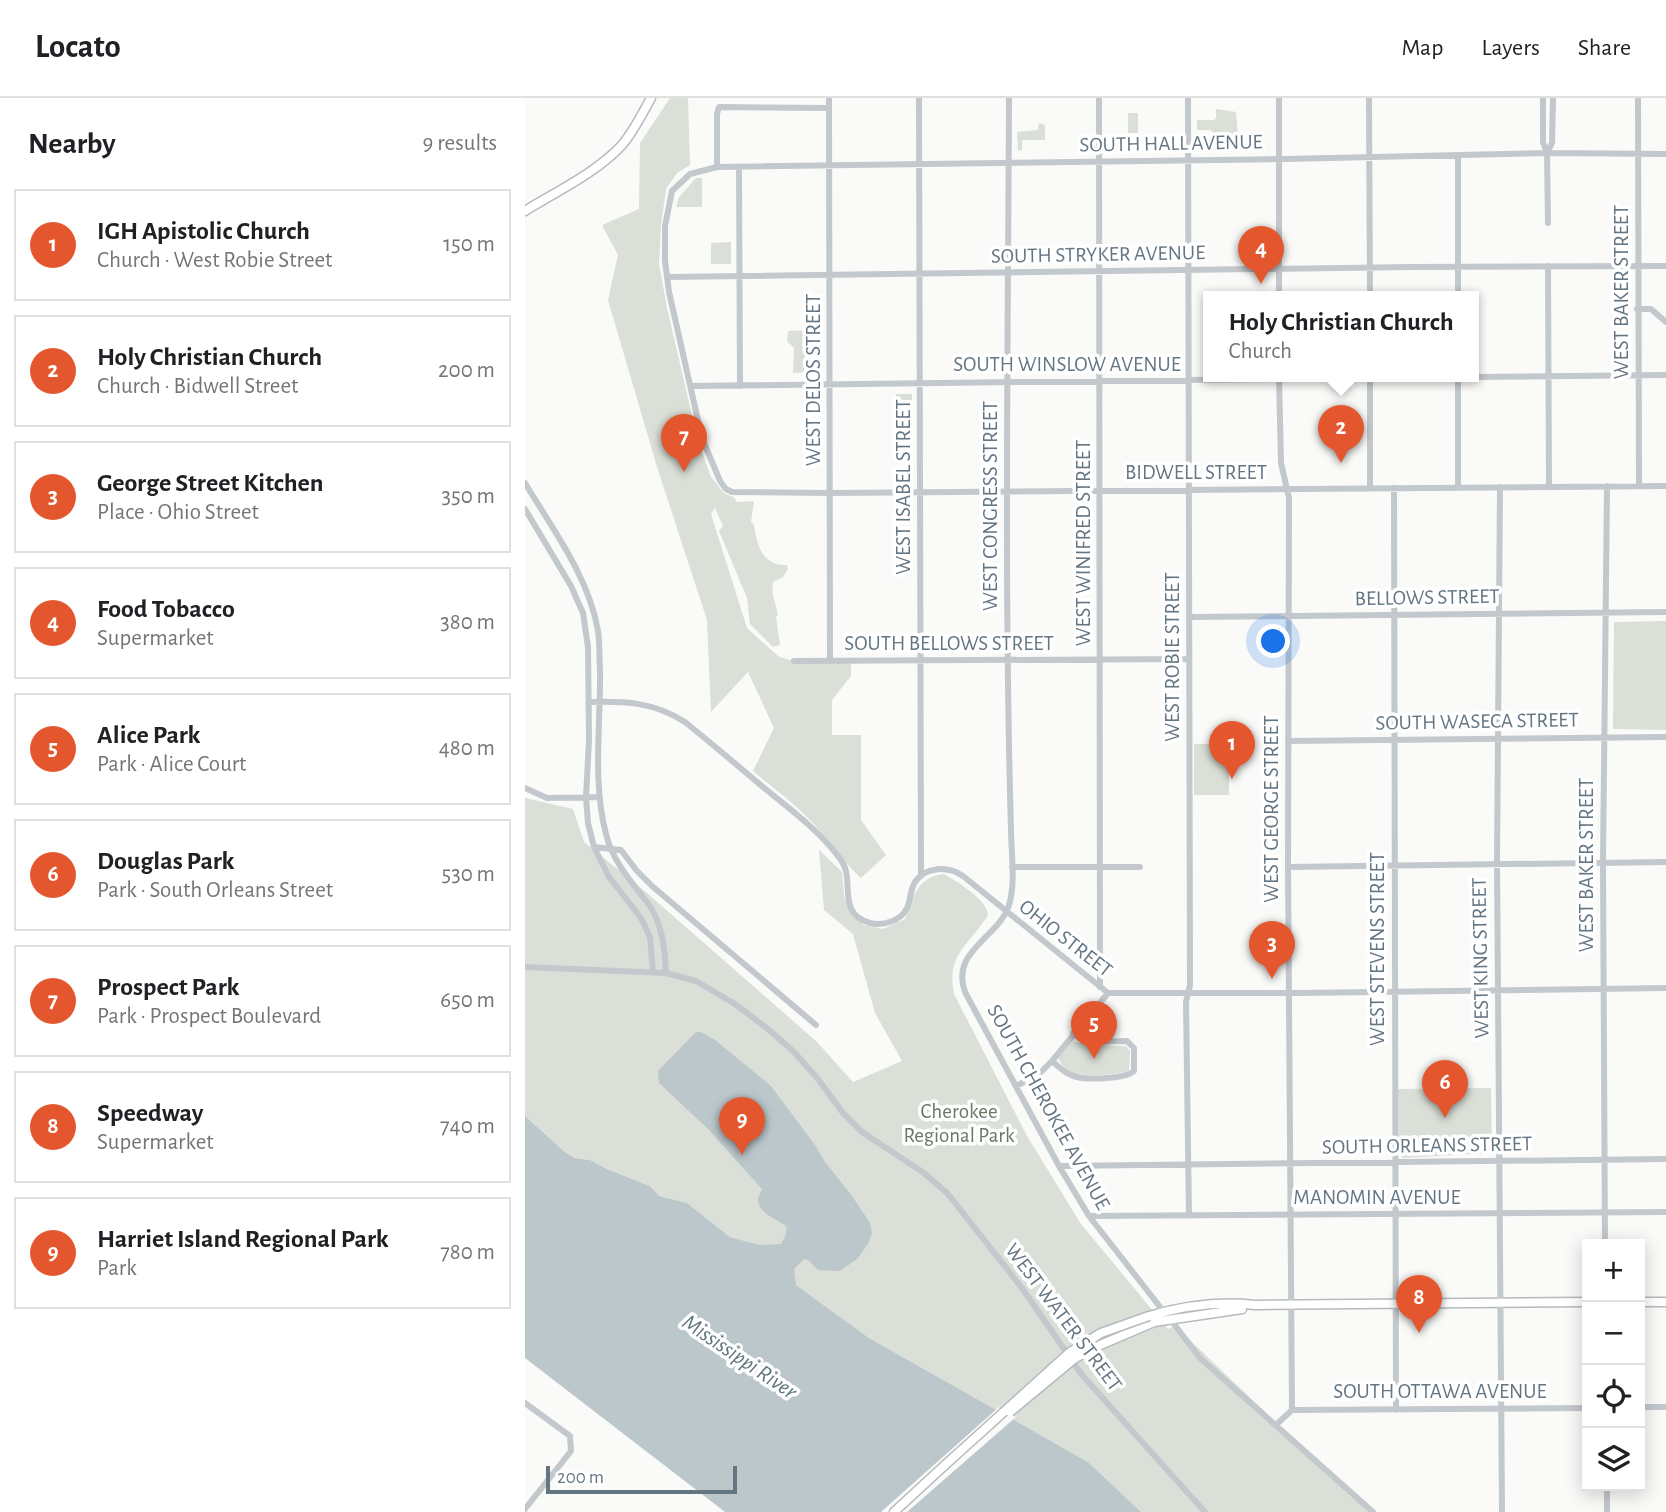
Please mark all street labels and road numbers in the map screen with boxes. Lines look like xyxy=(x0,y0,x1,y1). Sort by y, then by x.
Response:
street label: SOUTH HALL AVENUE xyxy=(1079,131,1263,156)
street label: WEST BAKER STREET xyxy=(1611,205,1632,379)
street label: SOUTH STRYKER AVENUE xyxy=(991,242,1205,267)
street label: WEST DELOS STREET xyxy=(803,294,824,466)
street label: SOUTH WINSLOW AVENUE xyxy=(953,354,1181,375)
street label: WEST ISABEL STREET xyxy=(893,399,914,575)
street label: WEST CONGRESS STREET xyxy=(980,401,1001,611)
street label: WEST WINIFRED STREET xyxy=(1073,440,1094,646)
street label: BIDWELL STREET xyxy=(1125,462,1267,483)
street label: WEST ROBIE STREET xyxy=(1162,572,1183,742)
street label: BELLOWS STREET xyxy=(1354,586,1500,609)
street label: SOUTH BELLOWS STREET xyxy=(844,633,1054,654)
street label: SOUTH WASECA STREET xyxy=(1375,709,1579,734)
street label: WEST GEORGE STREET xyxy=(1261,715,1282,903)
street label: WEST BAKER STREET xyxy=(1576,778,1597,952)
street label: WEST STEVENS STREET xyxy=(1367,852,1388,1046)
street label: WEST KING STREET xyxy=(1469,877,1492,1039)
street label: OHIO STREET xyxy=(1015,896,1116,981)
street label: SOUTH CHEROKEE AVENUE xyxy=(983,1001,1114,1213)
street label: SOUTH ORLEANS STREET xyxy=(1322,1133,1532,1158)
street label: MANOMIN AVENUE xyxy=(1293,1187,1461,1208)
street label: WEST WATER STREET xyxy=(1001,1239,1126,1395)
street label: SOUTH OTTAWA AVENUE xyxy=(1333,1381,1547,1402)

